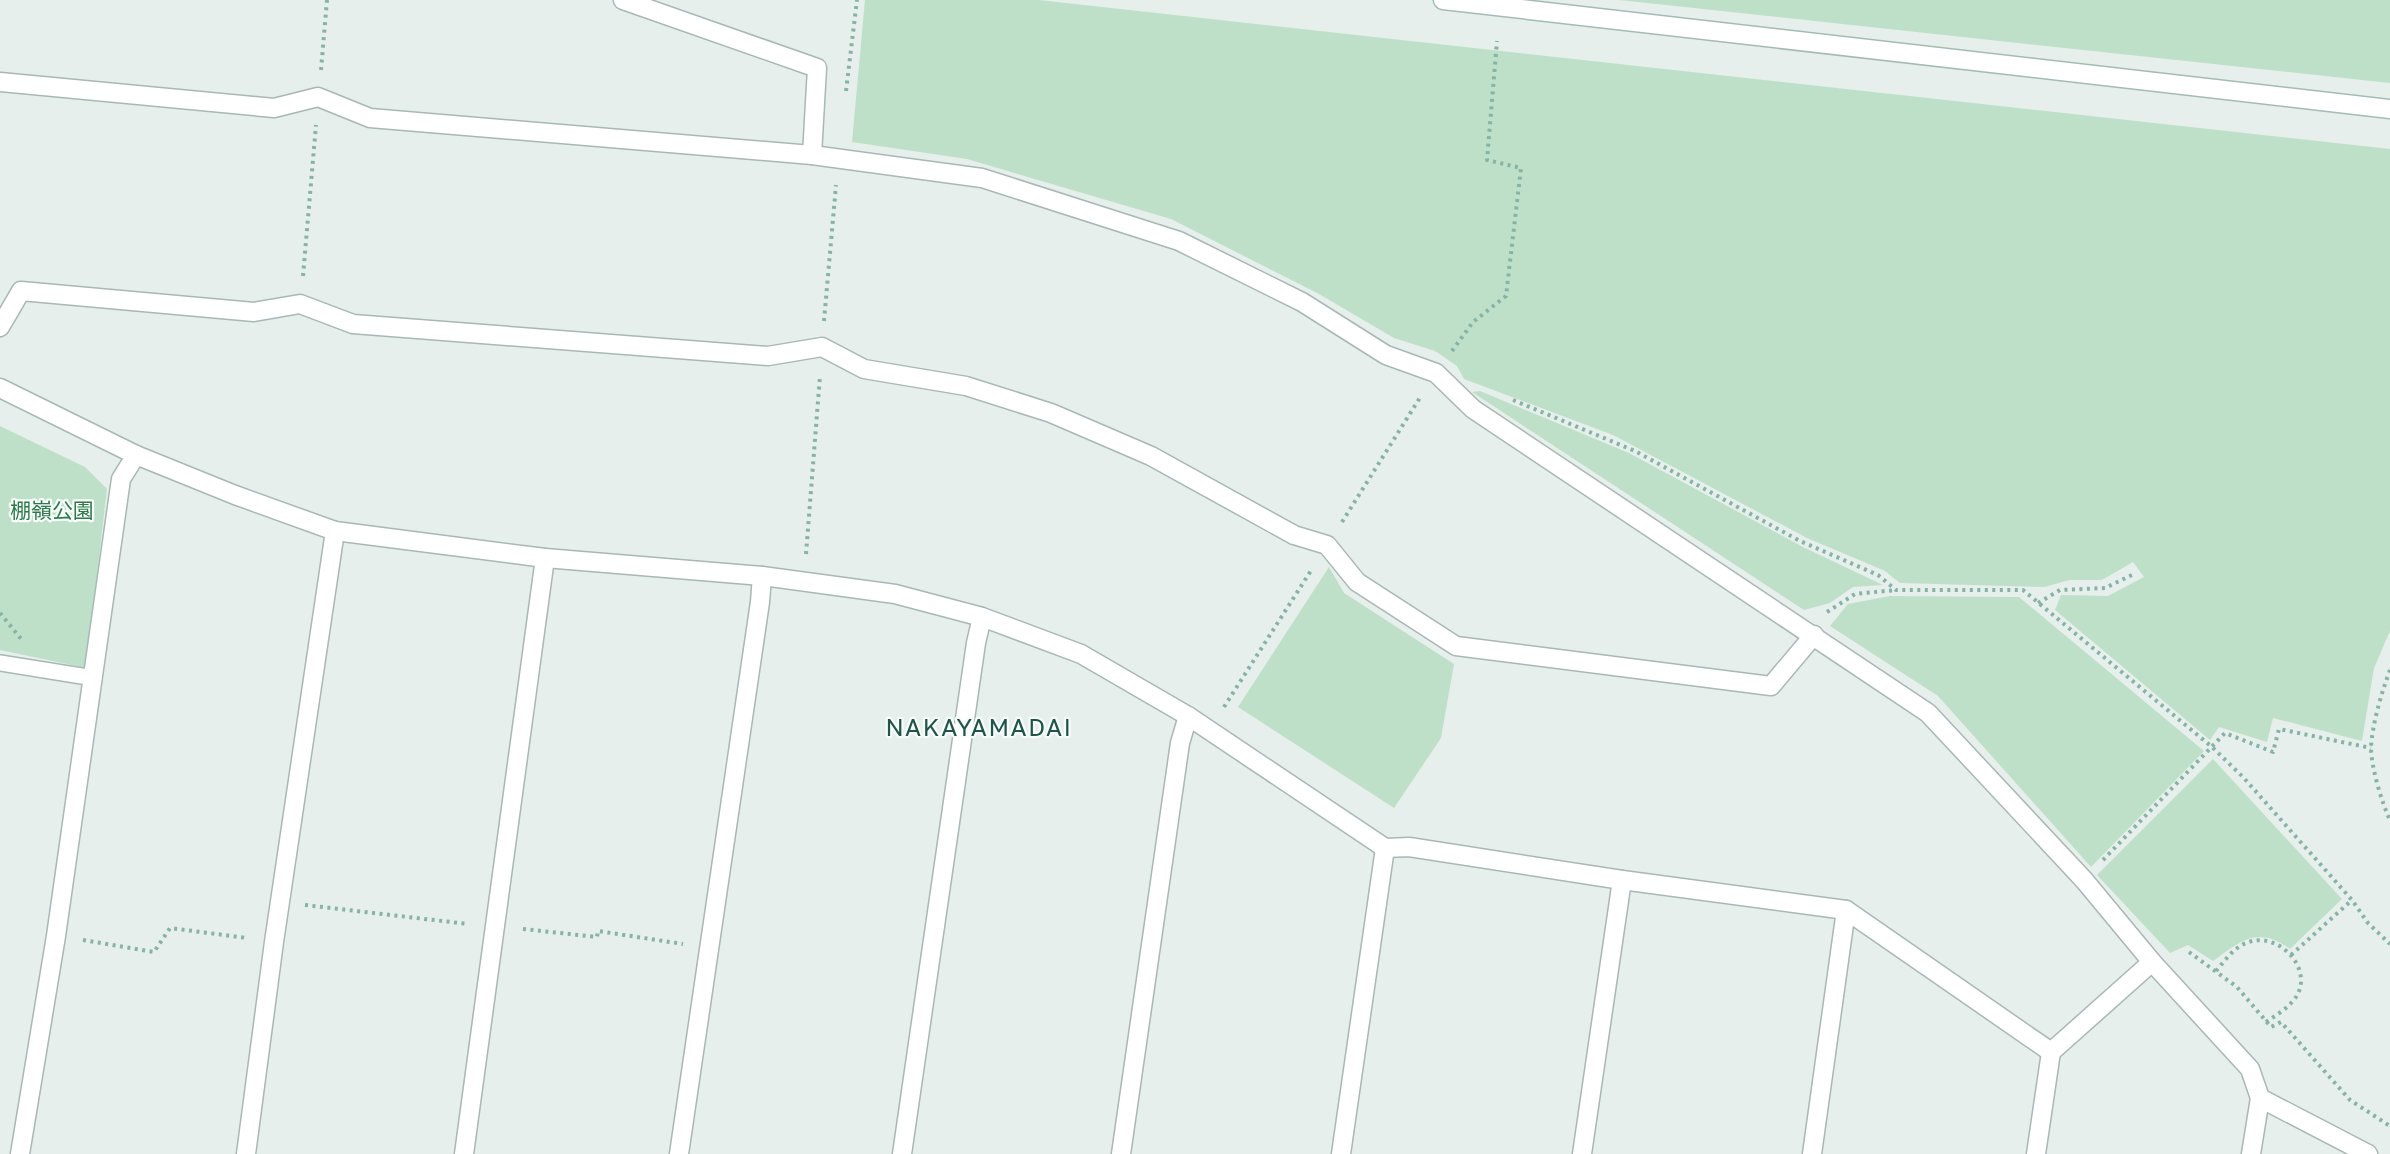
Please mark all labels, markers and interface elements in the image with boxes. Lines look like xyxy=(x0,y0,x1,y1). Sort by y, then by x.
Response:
park label: 棚嶺公園 xyxy=(10,497,94,523)
district label: NAKAYAMADAI xyxy=(885,712,1073,741)

